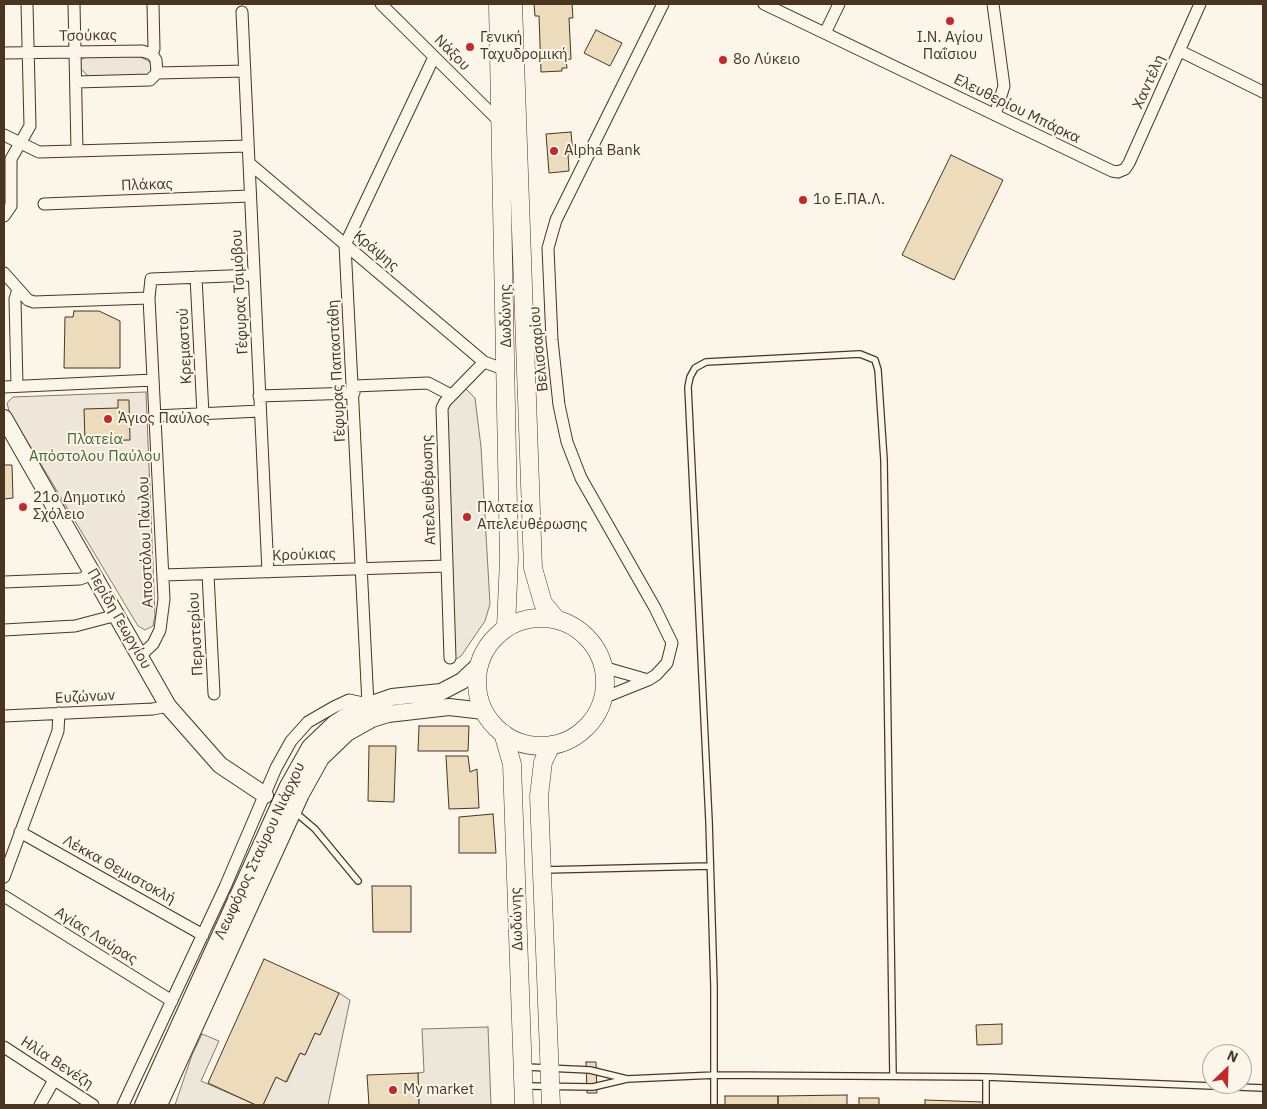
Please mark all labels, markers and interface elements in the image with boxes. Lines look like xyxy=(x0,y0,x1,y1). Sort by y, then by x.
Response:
marker: Ι.Ν. Αγίου Παΐσιου xyxy=(944,15,956,27)
street label: Τσούκας xyxy=(59,26,117,46)
place label: Γενική Ταχυδρομική xyxy=(480,29,568,64)
place label: Ι.Ν. Αγίου Παΐσιου xyxy=(917,29,983,64)
street label: Νάξου xyxy=(430,31,474,75)
marker: Γενική Ταχυδρομική xyxy=(464,41,476,53)
place label: 8ο Λύκειο xyxy=(733,51,800,69)
street label: Χαντέλη xyxy=(1129,52,1169,112)
marker: 8ο Λύκειο xyxy=(717,54,729,66)
street label: Ελευθερίου Μπάρκα xyxy=(951,70,1083,148)
place label: Alpha Bank xyxy=(564,142,641,160)
marker: Alpha Bank xyxy=(548,145,560,157)
street label: Πλάκας xyxy=(121,175,173,195)
place label: 1ο Ε.ΠΑ.Λ. xyxy=(813,191,885,209)
marker: 1ο Ε.ΠΑ.Λ. xyxy=(797,194,809,206)
street label: Κράψης xyxy=(350,227,402,275)
street label: Γέφυρας Τσιμόβου xyxy=(228,229,252,355)
street label: Δωδώνης xyxy=(496,284,516,348)
street label: Γέφυρας Παπαστάθη xyxy=(324,299,350,443)
street label: Βελισσαρίου xyxy=(526,305,552,393)
street label: Κρεμαστού xyxy=(174,307,196,385)
place label: Άγιος Παύλος xyxy=(118,410,210,428)
marker: Άγιος Παύλος xyxy=(102,413,114,425)
park label: Πλατεία Απόστολου Παύλου xyxy=(29,431,161,466)
street label: Απελευθέρωσης xyxy=(418,434,440,546)
street label: Αποστόλου Πάυλου xyxy=(135,476,157,608)
place label: 21ο Δημοτικό Σχόλειο xyxy=(33,489,126,524)
place label: Πλατεία Απελευθέρωσης xyxy=(477,499,588,534)
marker: 21ο Δημοτικό Σχόλειο xyxy=(17,501,29,513)
marker: Πλατεία Απελευθέρωσης xyxy=(461,511,473,523)
street label: Κρούκιας xyxy=(272,545,336,565)
street label: Περίδη Γεωργίου xyxy=(83,565,155,673)
street label: Περιστερίου xyxy=(185,591,207,677)
street label: Ευζώνων xyxy=(54,686,116,708)
street label: Λεωφόρος Σταύρου Νιάρχου xyxy=(211,759,309,943)
street label: Λέκκα Θεμιστοκλή xyxy=(60,832,178,908)
street label: Δωδώνης xyxy=(507,887,527,951)
street label: Αγίας Λαύρας xyxy=(51,903,141,969)
street label: Ηλία Βενέζη xyxy=(17,1033,97,1093)
north arrow xyxy=(1202,1044,1252,1094)
text: N xyxy=(1224,1046,1241,1066)
place label: My market xyxy=(403,1081,474,1099)
marker: My market xyxy=(387,1084,399,1096)

